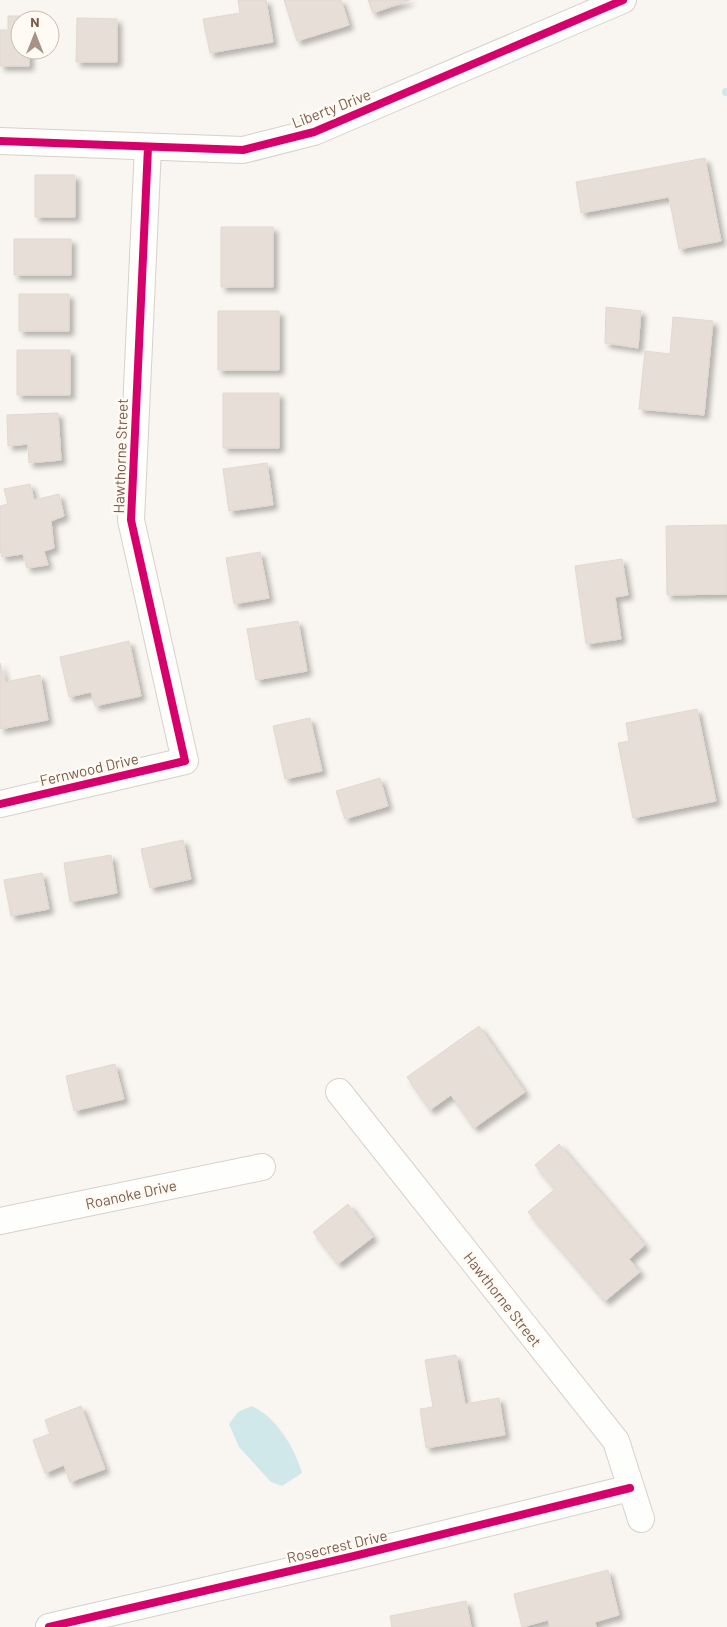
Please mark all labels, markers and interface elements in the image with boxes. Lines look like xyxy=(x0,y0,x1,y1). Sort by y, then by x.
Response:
north arrow xyxy=(10,10,60,60)
text: N xyxy=(30,13,40,30)
street label: Liberty Drive xyxy=(289,85,373,131)
street label: Hawthorne Street xyxy=(109,398,131,514)
street label: Fernwood Drive xyxy=(38,749,140,789)
street label: Roanoke Drive xyxy=(84,1176,178,1212)
street label: Hawthorne Street xyxy=(460,1248,546,1350)
street label: Rosecrest Drive xyxy=(285,1526,389,1566)

